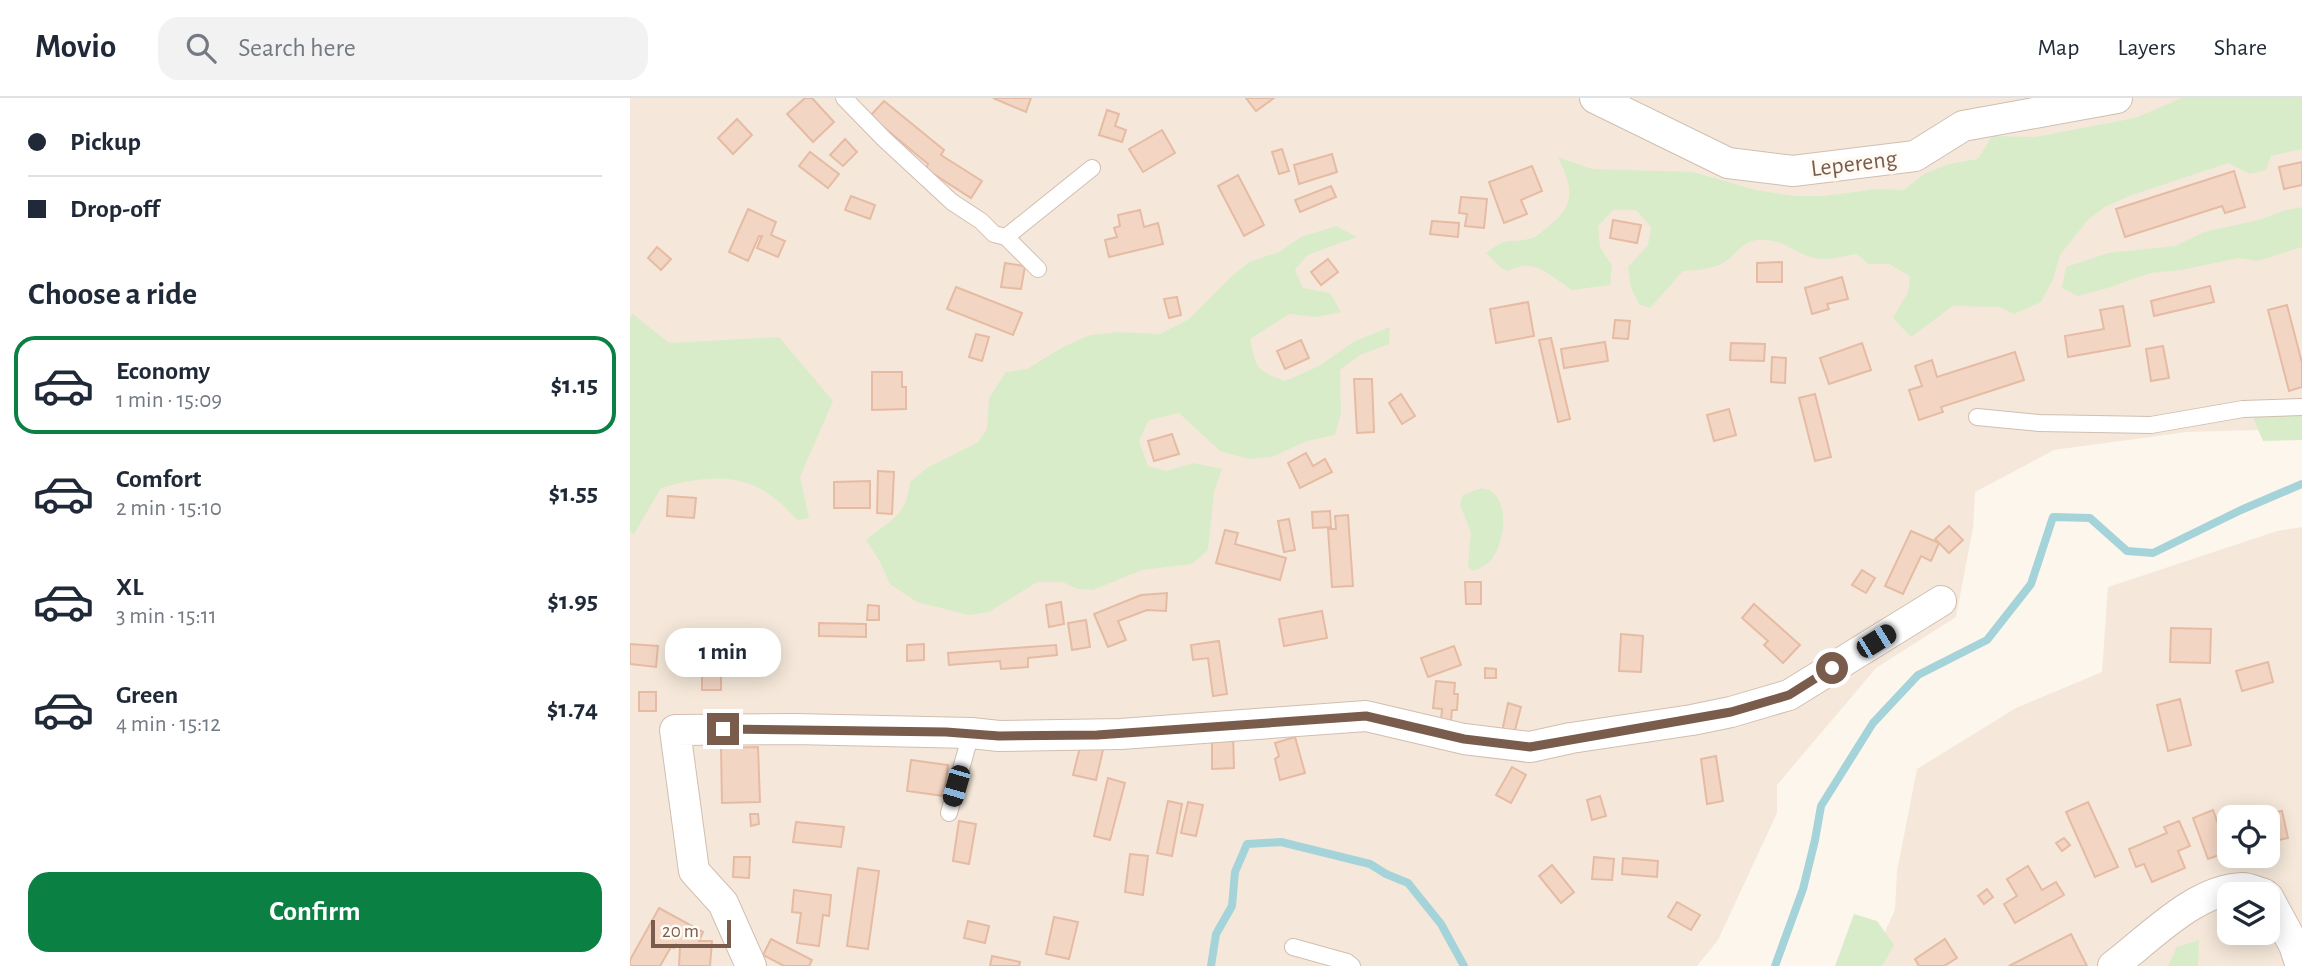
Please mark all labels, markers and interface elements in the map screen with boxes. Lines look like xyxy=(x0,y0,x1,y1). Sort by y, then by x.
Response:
search box xyxy=(158,17,648,80)
icon: search xyxy=(182,29,220,67)
text: Movio xyxy=(35,31,116,64)
text: Search here xyxy=(238,35,356,61)
text: Map xyxy=(2037,36,2079,60)
text: Layers xyxy=(2117,36,2176,60)
text: Share xyxy=(2214,36,2267,60)
text: Pickup xyxy=(70,129,141,155)
street label: Lepereng xyxy=(1809,147,1899,181)
text: Drop-off xyxy=(70,196,159,222)
text: Choose a ride xyxy=(28,278,197,310)
icon: car xyxy=(32,354,95,417)
text: Economy xyxy=(116,358,210,384)
text: $1.15 xyxy=(550,372,598,398)
text: 1 min · 15:09 xyxy=(116,389,222,412)
icon: car xyxy=(32,462,95,525)
text: Comfort xyxy=(116,466,201,492)
text: $1.55 xyxy=(549,480,598,506)
text: 2 min · 15:10 xyxy=(116,497,222,520)
icon: car xyxy=(32,570,95,633)
text: XL xyxy=(116,574,143,600)
text: $1.95 xyxy=(547,588,598,614)
text: 3 min · 15:11 xyxy=(116,605,217,628)
car xyxy=(1853,621,1900,661)
callout: 1 min xyxy=(665,628,781,676)
text: 1 min xyxy=(699,641,747,664)
route start xyxy=(1816,652,1848,684)
icon: car xyxy=(32,678,95,741)
text: Green xyxy=(116,682,178,708)
text: $1.74 xyxy=(547,696,598,722)
text: 4 min · 15:12 xyxy=(116,713,221,736)
route end xyxy=(707,713,739,745)
car xyxy=(941,763,972,809)
map controls xyxy=(2217,805,2280,945)
button: locate xyxy=(2217,805,2280,868)
button: Confirm xyxy=(28,872,602,952)
button: layers xyxy=(2217,882,2280,945)
scale bar xyxy=(651,917,732,949)
text: 20 m xyxy=(662,922,699,941)

